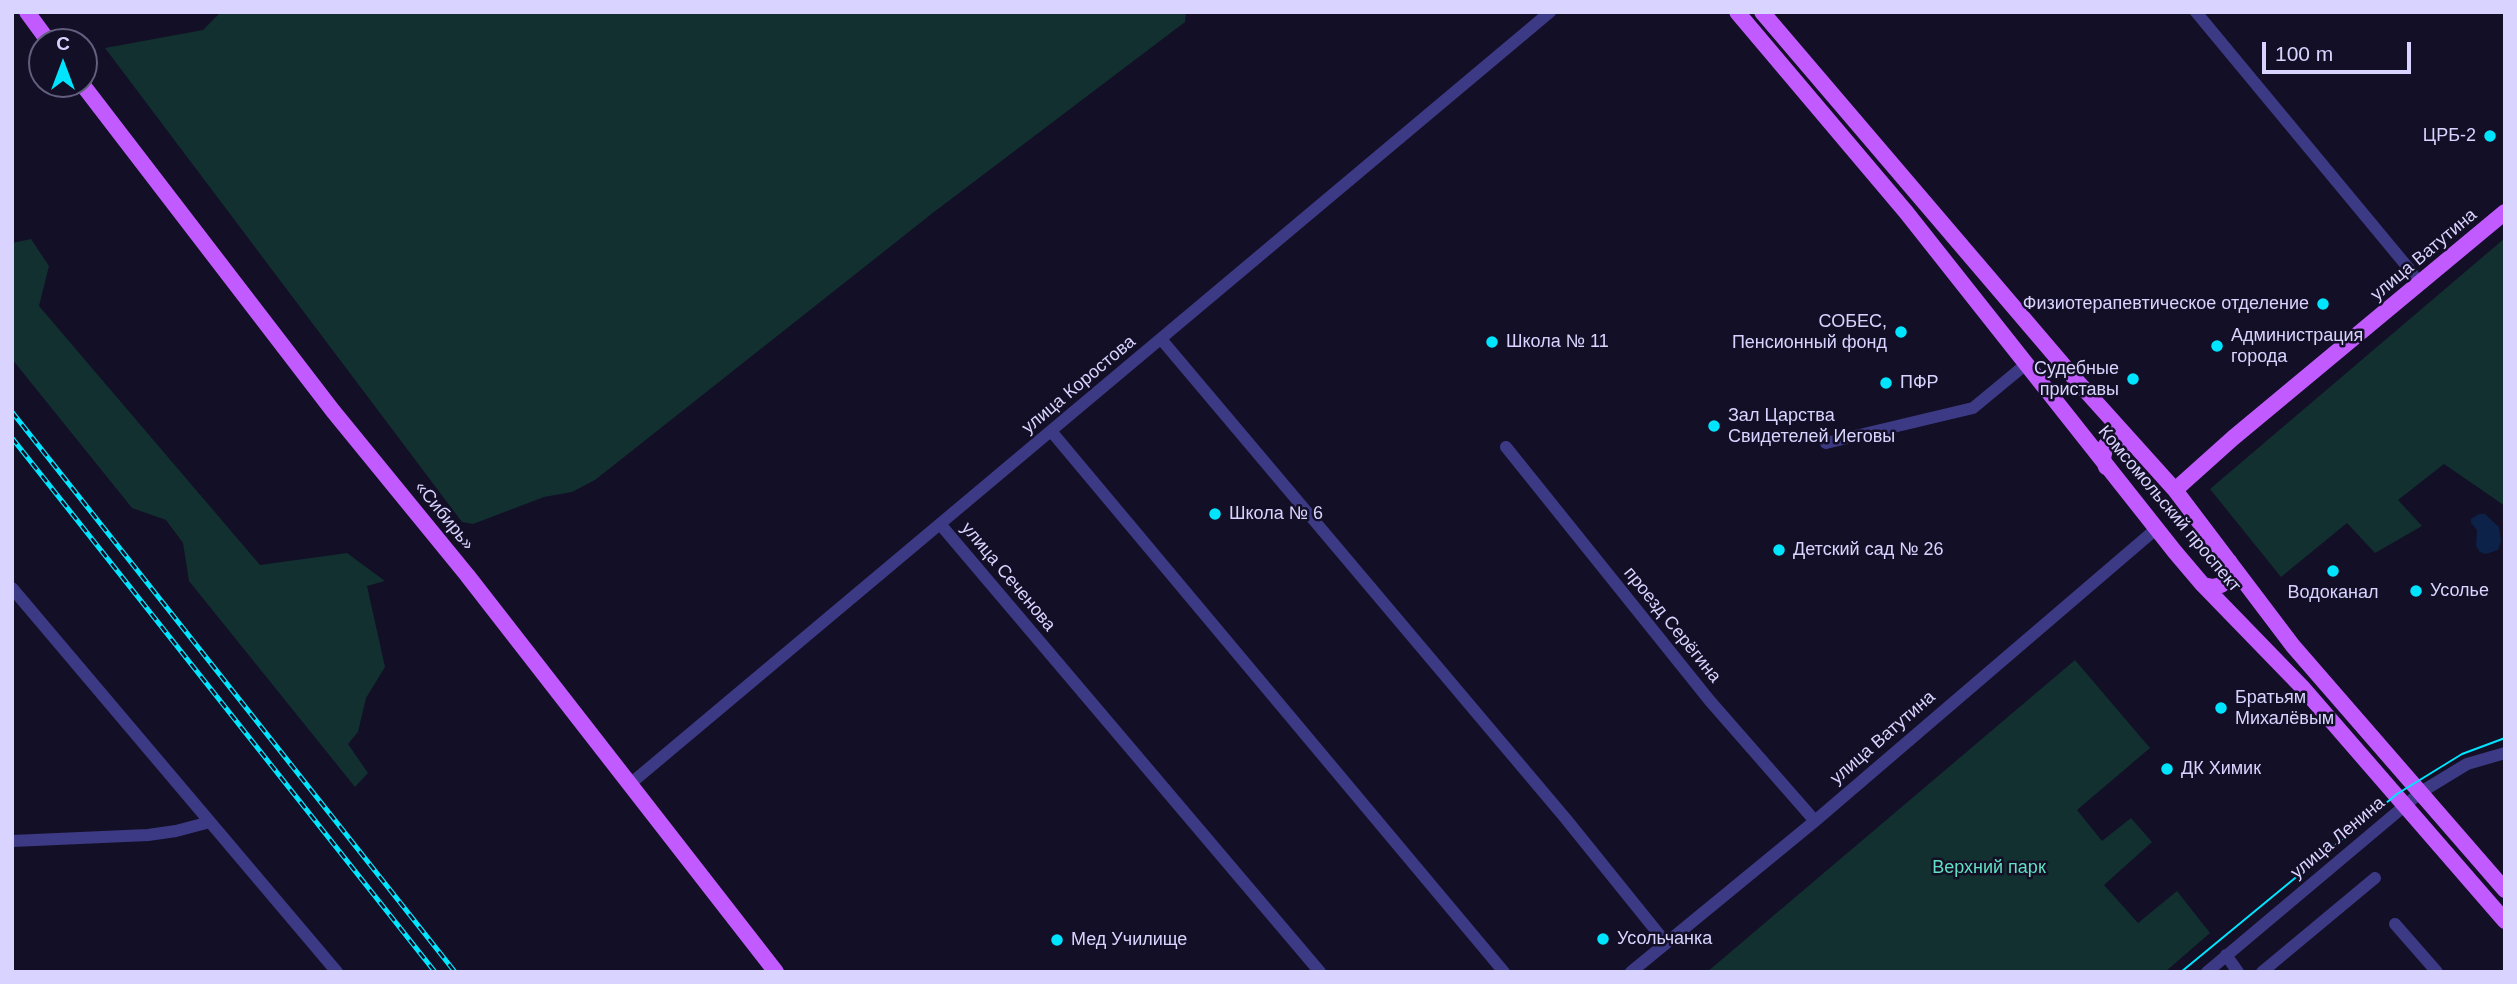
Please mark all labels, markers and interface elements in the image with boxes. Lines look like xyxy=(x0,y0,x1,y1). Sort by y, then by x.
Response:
north arrow xyxy=(28,28,98,98)
scale bar xyxy=(2265,28,2414,72)
text: С xyxy=(56,33,70,54)
text: 100 m xyxy=(2275,42,2333,65)
place label: ЦРБ-2 xyxy=(2423,125,2476,147)
marker: ЦРБ-2 xyxy=(2482,128,2498,144)
street label: улица Ватутина xyxy=(2367,204,2481,306)
place label: Физиотерапевтическое отделение xyxy=(2023,293,2309,315)
marker: Физиотерапевтическое отделение xyxy=(2315,296,2331,312)
place label: СОБЕС, Пенсионный фонд xyxy=(1732,311,1887,354)
marker: СОБЕС, Пенсионный фонд xyxy=(1893,324,1909,340)
place label: Администрация города xyxy=(2231,325,2363,368)
street label: улица Коростова xyxy=(1018,331,1140,439)
place label: Школа № 11 xyxy=(1506,331,1609,353)
marker: Школа № 11 xyxy=(1484,334,1500,350)
marker: Администрация города xyxy=(2209,338,2225,354)
place label: Судебные приставы xyxy=(2034,358,2119,400)
marker: Судебные приставы xyxy=(2125,371,2141,387)
place label: ПФР xyxy=(1900,372,1939,394)
marker: ПФР xyxy=(1878,375,1894,391)
place label: Зал Царства Свидетелей Иеговы xyxy=(1728,405,1895,448)
marker: Зал Царства Свидетелей Иеговы xyxy=(1706,418,1722,434)
street label: Комсомольский проспект xyxy=(2093,421,2245,597)
street label: «Сибирь» xyxy=(410,477,478,555)
place label: Школа № 6 xyxy=(1229,503,1323,525)
marker: Школа № 6 xyxy=(1207,506,1223,522)
street label: улица Сеченова xyxy=(956,518,1060,636)
place label: Детский сад № 26 xyxy=(1793,539,1943,561)
marker: Детский сад № 26 xyxy=(1771,542,1787,558)
street label: проезд Серёгина xyxy=(1619,563,1725,687)
marker: Водоканал xyxy=(2325,563,2341,579)
place label: Усолье xyxy=(2430,580,2489,602)
place label: Водоканал xyxy=(2288,582,2378,604)
marker: Усолье xyxy=(2408,583,2424,599)
street label: улица Ватутина xyxy=(1826,687,1940,789)
place label: Братьям Михалёвым xyxy=(2235,687,2334,730)
marker: Братьям Михалёвым xyxy=(2213,700,2229,716)
place label: ДК Химик xyxy=(2181,758,2261,780)
marker: ДК Химик xyxy=(2159,761,2175,777)
street label: улица Ленина xyxy=(2287,792,2389,884)
park label: Верхний парк xyxy=(1932,857,2046,879)
place label: Усольчанка xyxy=(1617,928,1712,950)
place label: Мед Училище xyxy=(1071,929,1187,951)
marker: Усольчанка xyxy=(1595,931,1611,947)
marker: Мед Училище xyxy=(1049,932,1065,948)

